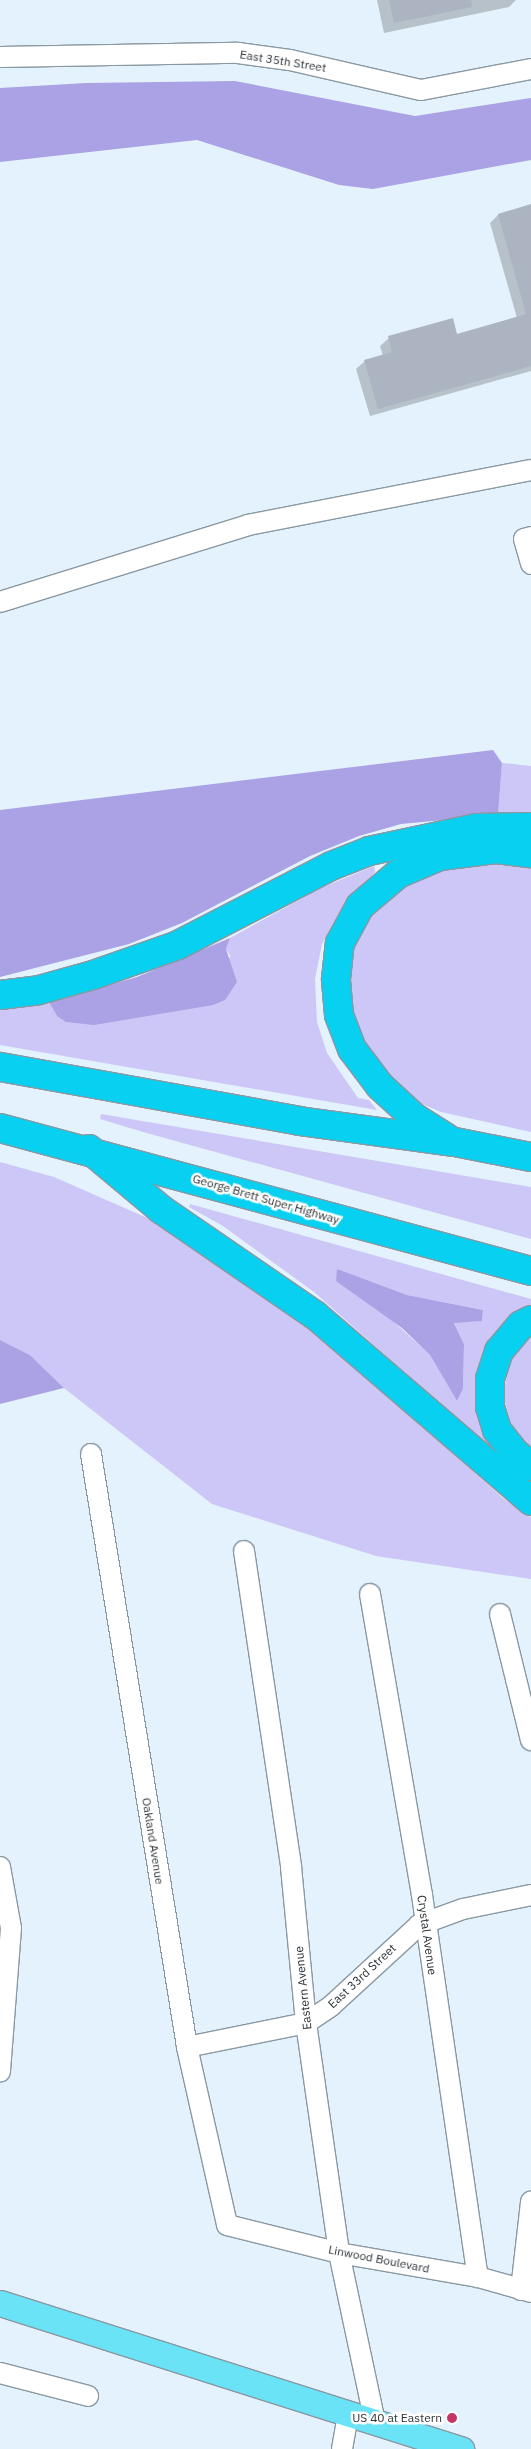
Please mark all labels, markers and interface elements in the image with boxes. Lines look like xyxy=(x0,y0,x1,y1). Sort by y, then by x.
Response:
street label: East 35th Street xyxy=(239,47,327,75)
street label: George Brett Super Highway xyxy=(191,1171,341,1227)
street label: Oakland Avenue xyxy=(139,1797,167,1885)
street label: Crystal Avenue xyxy=(414,1894,440,1976)
street label: East 33rd Street xyxy=(325,1941,399,2011)
street label: Eastern Avenue xyxy=(291,1945,315,2031)
street label: Linwood Boulevard xyxy=(327,2242,431,2276)
place label: US 40 at Eastern xyxy=(352,2411,442,2425)
marker: US 40 at Eastern xyxy=(446,2412,458,2424)

